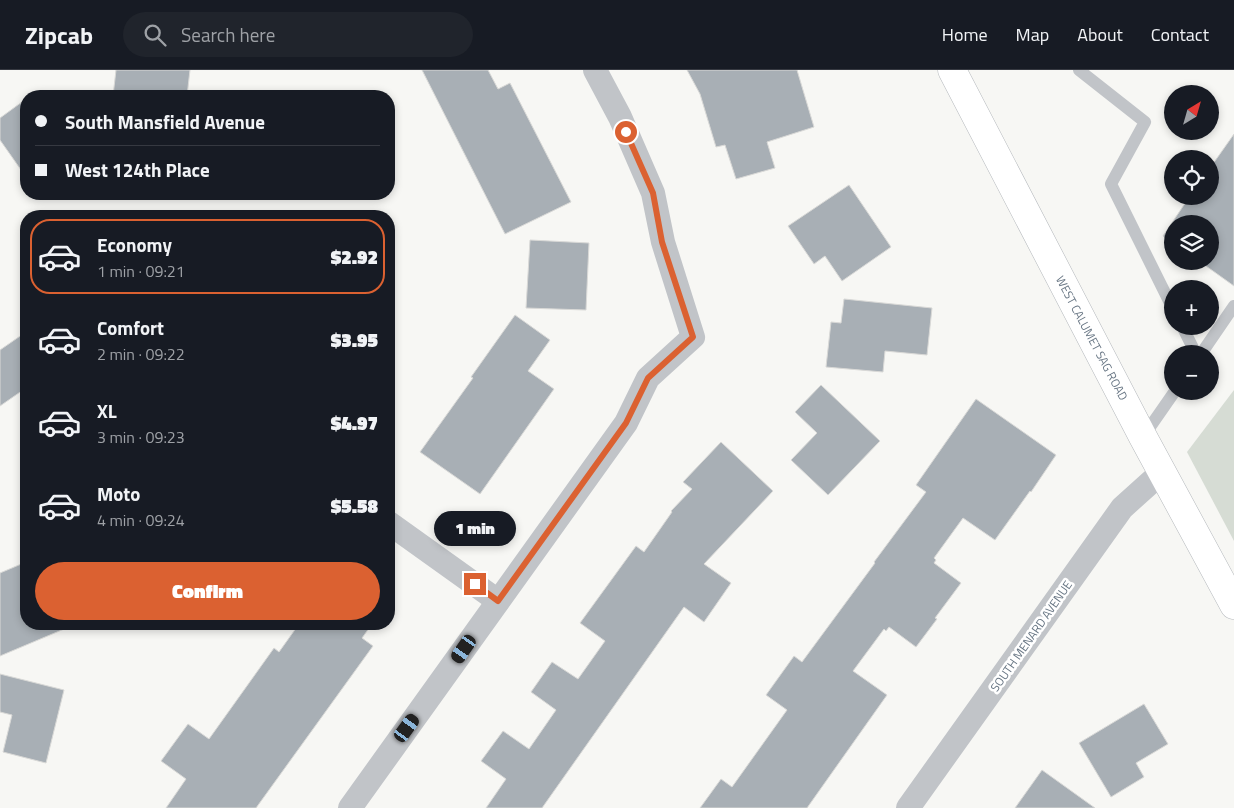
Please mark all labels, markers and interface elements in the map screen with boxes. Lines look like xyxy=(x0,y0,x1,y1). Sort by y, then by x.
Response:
search box xyxy=(123,12,473,57)
text: Zipcab xyxy=(25,17,93,53)
text: Search here xyxy=(181,20,275,49)
icon: search xyxy=(141,21,169,49)
text: Home xyxy=(942,21,988,48)
text: Map xyxy=(1016,21,1049,48)
text: About xyxy=(1077,21,1123,48)
text: Contact xyxy=(1151,21,1209,48)
north arrow xyxy=(1164,85,1219,140)
map controls xyxy=(1164,85,1219,400)
text: South Mansfield Avenue xyxy=(65,107,265,136)
route start xyxy=(615,121,637,143)
button: locate xyxy=(1164,150,1219,205)
text: West 124th Place xyxy=(65,155,210,184)
button: layers xyxy=(1164,215,1219,270)
text: Economy xyxy=(97,230,172,259)
icon: car xyxy=(37,234,82,279)
text: $2.92 xyxy=(331,242,378,271)
text: 1 min · 09:21 xyxy=(97,259,185,283)
street label: WEST CALUMET SAG ROAD xyxy=(1051,272,1133,404)
button: + xyxy=(1164,280,1219,335)
text: Comfort xyxy=(97,313,164,342)
icon: car xyxy=(37,317,82,362)
text: $3.95 xyxy=(331,325,378,354)
text: 2 min · 09:22 xyxy=(97,342,185,366)
button: − xyxy=(1164,345,1219,400)
text: XL xyxy=(97,396,117,425)
icon: car xyxy=(37,400,82,445)
text: $4.97 xyxy=(331,408,378,437)
text: 3 min · 09:23 xyxy=(97,425,185,449)
text: Moto xyxy=(97,479,140,508)
icon: car xyxy=(37,483,82,528)
text: $5.58 xyxy=(331,491,378,520)
text: 4 min · 09:24 xyxy=(97,508,185,532)
callout: 1 min xyxy=(434,512,516,546)
text: 1 min xyxy=(455,516,495,540)
button: Confirm xyxy=(35,562,380,620)
route end xyxy=(464,573,486,595)
street label: SOUTH MENARD AVENUE xyxy=(985,576,1077,695)
car xyxy=(449,632,478,666)
car xyxy=(392,711,421,745)

